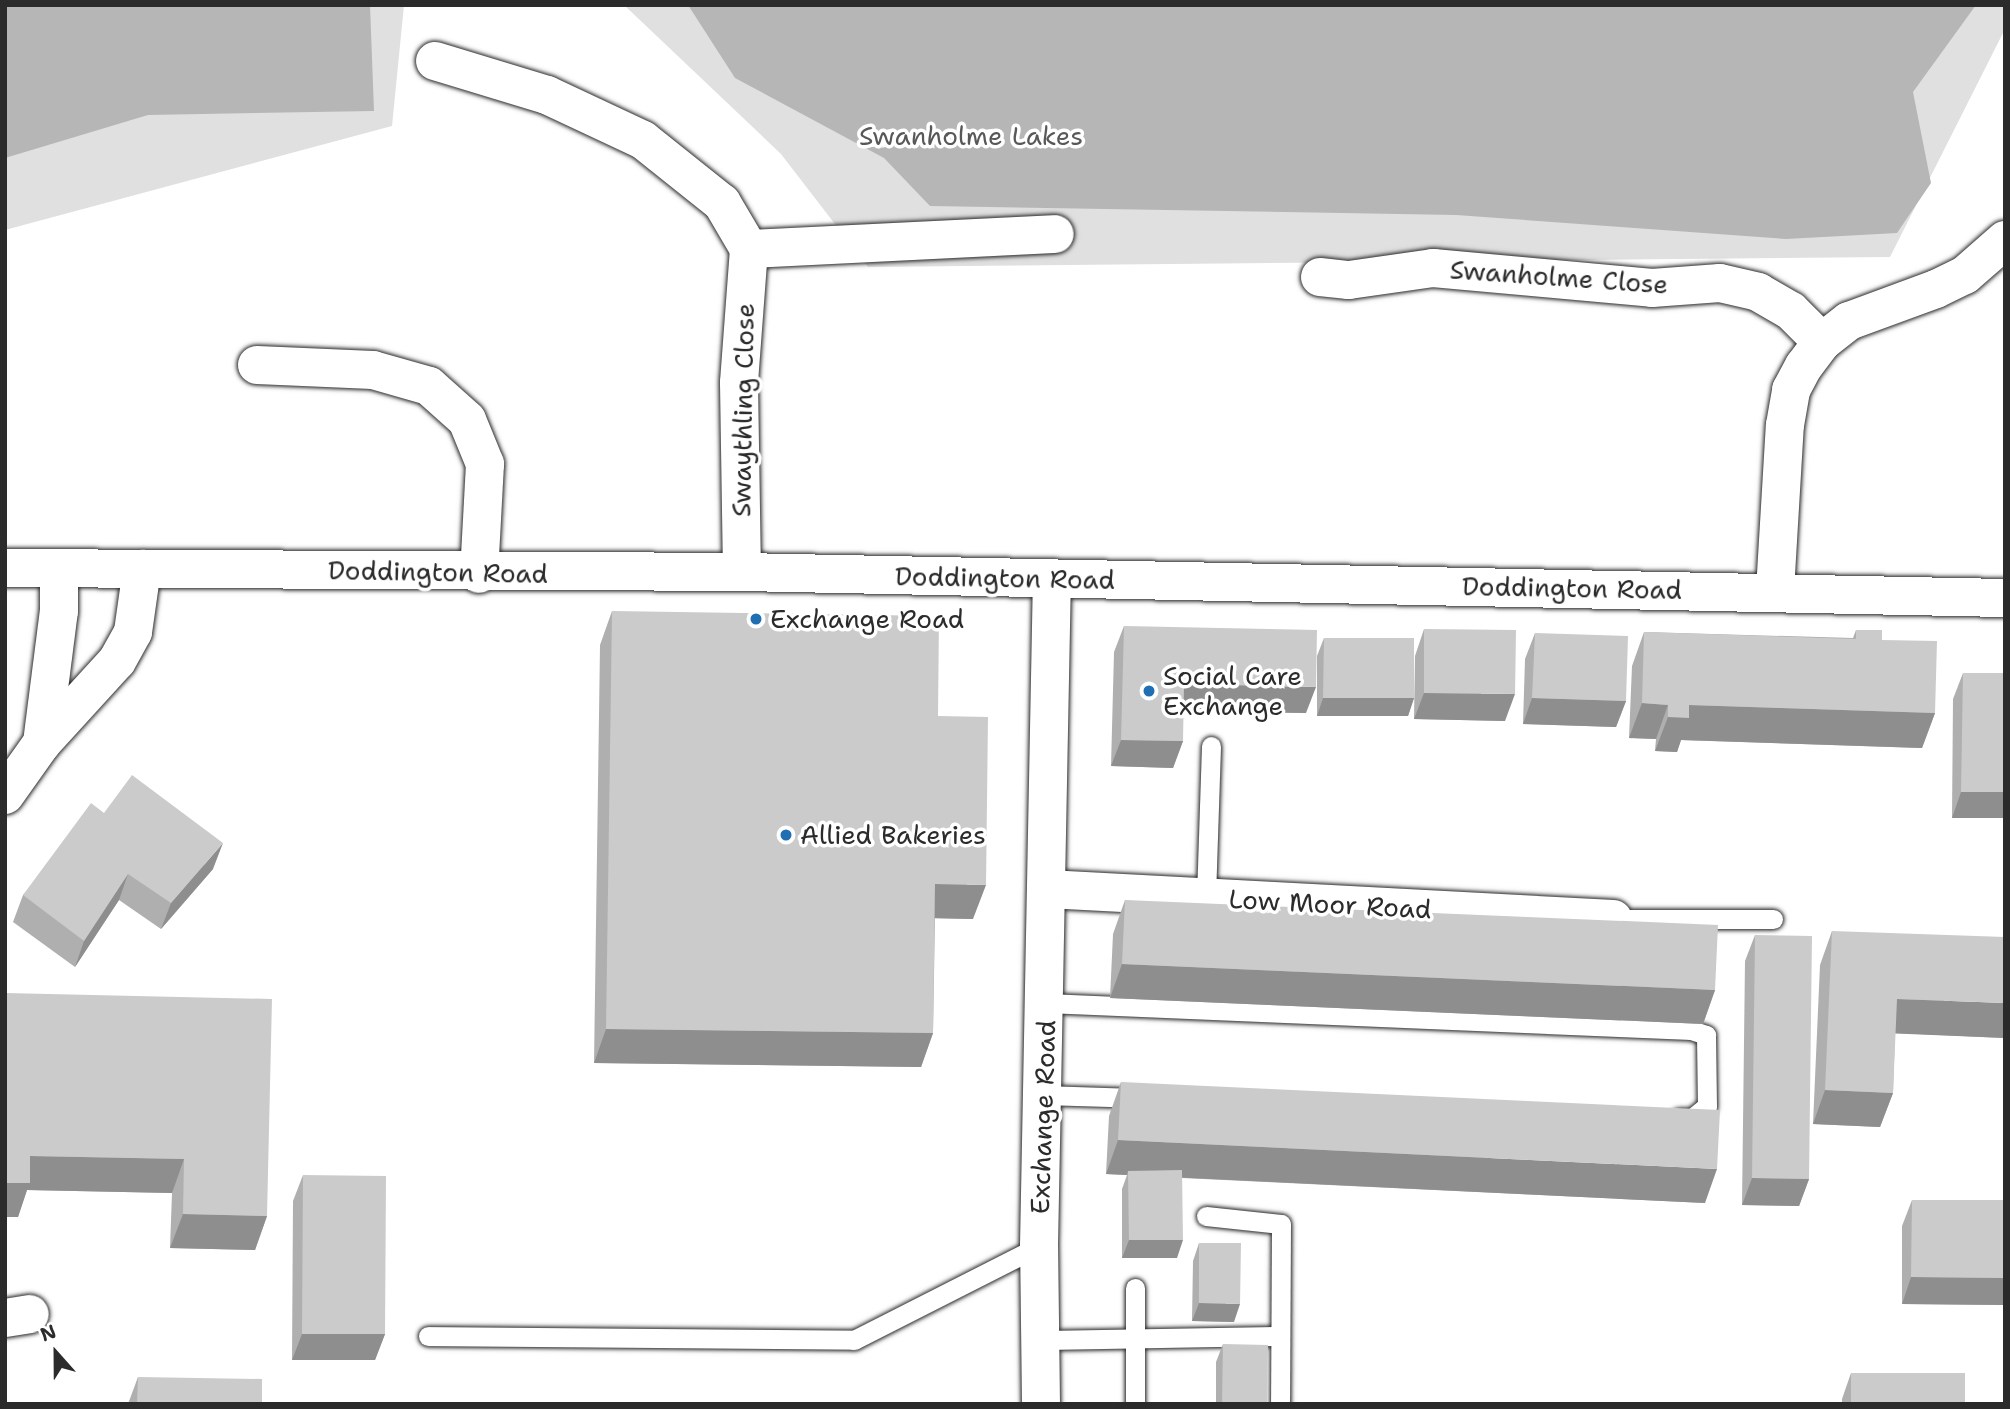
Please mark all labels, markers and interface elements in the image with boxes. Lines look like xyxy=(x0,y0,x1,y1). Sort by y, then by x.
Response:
park label: Swanholme Lakes xyxy=(859,120,1083,152)
street label: Swanholme Close xyxy=(1449,254,1669,300)
street label: Swaythling Close xyxy=(726,303,760,517)
street label: Doddington Road xyxy=(328,554,548,590)
street label: Doddington Road xyxy=(895,560,1115,596)
street label: Doddington Road xyxy=(1462,570,1682,606)
place label: Exchange Road xyxy=(770,603,964,635)
marker: Exchange Road xyxy=(748,611,764,627)
place label: Social Care Exchange xyxy=(1163,660,1302,722)
marker: Social Care Exchange xyxy=(1141,683,1157,699)
place label: Allied Bakeries xyxy=(800,819,986,851)
marker: Allied Bakeries xyxy=(778,827,794,843)
street label: Low Moor Road xyxy=(1228,883,1432,925)
street label: Exchange Road xyxy=(1024,1019,1062,1215)
north arrow xyxy=(21,1318,91,1388)
text: N xyxy=(37,1319,60,1347)

